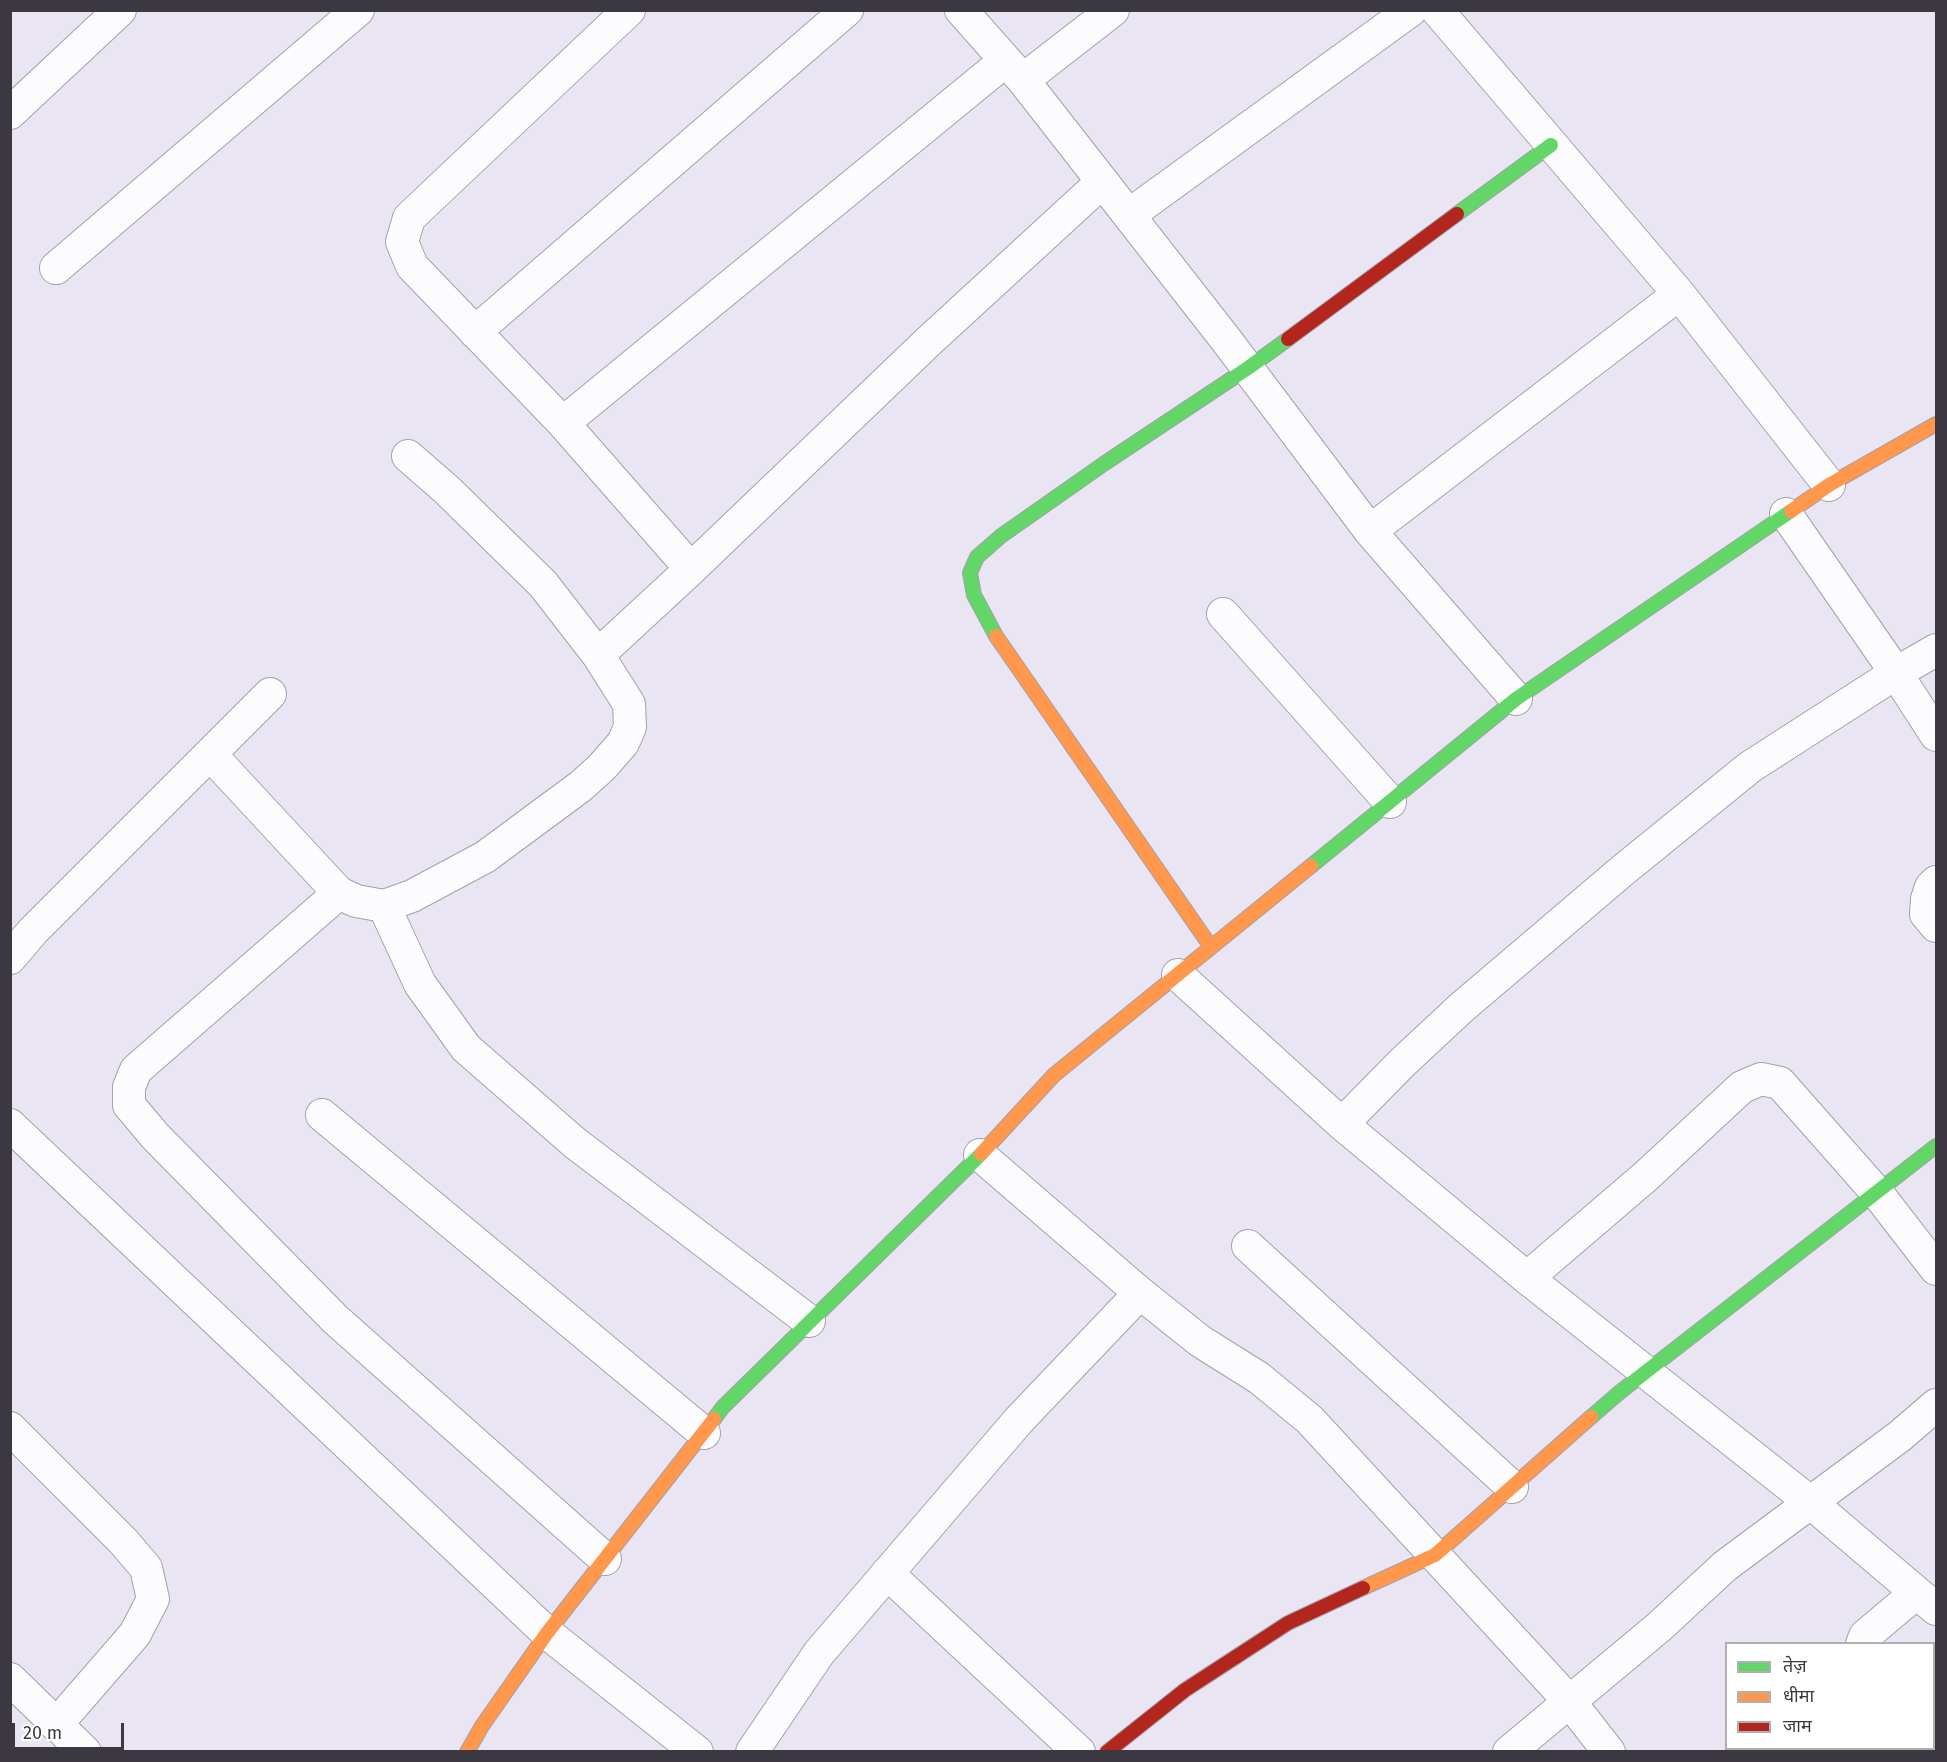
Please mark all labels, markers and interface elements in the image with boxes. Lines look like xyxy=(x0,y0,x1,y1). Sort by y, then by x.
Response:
legend xyxy=(1725,1642,1935,1750)
text: तेज़ xyxy=(1783,1655,1807,1677)
text: धीमा xyxy=(1783,1685,1814,1707)
scale bar xyxy=(15,1711,128,1749)
text: जाम xyxy=(1783,1715,1812,1737)
text: 20 m xyxy=(23,1722,62,1744)

